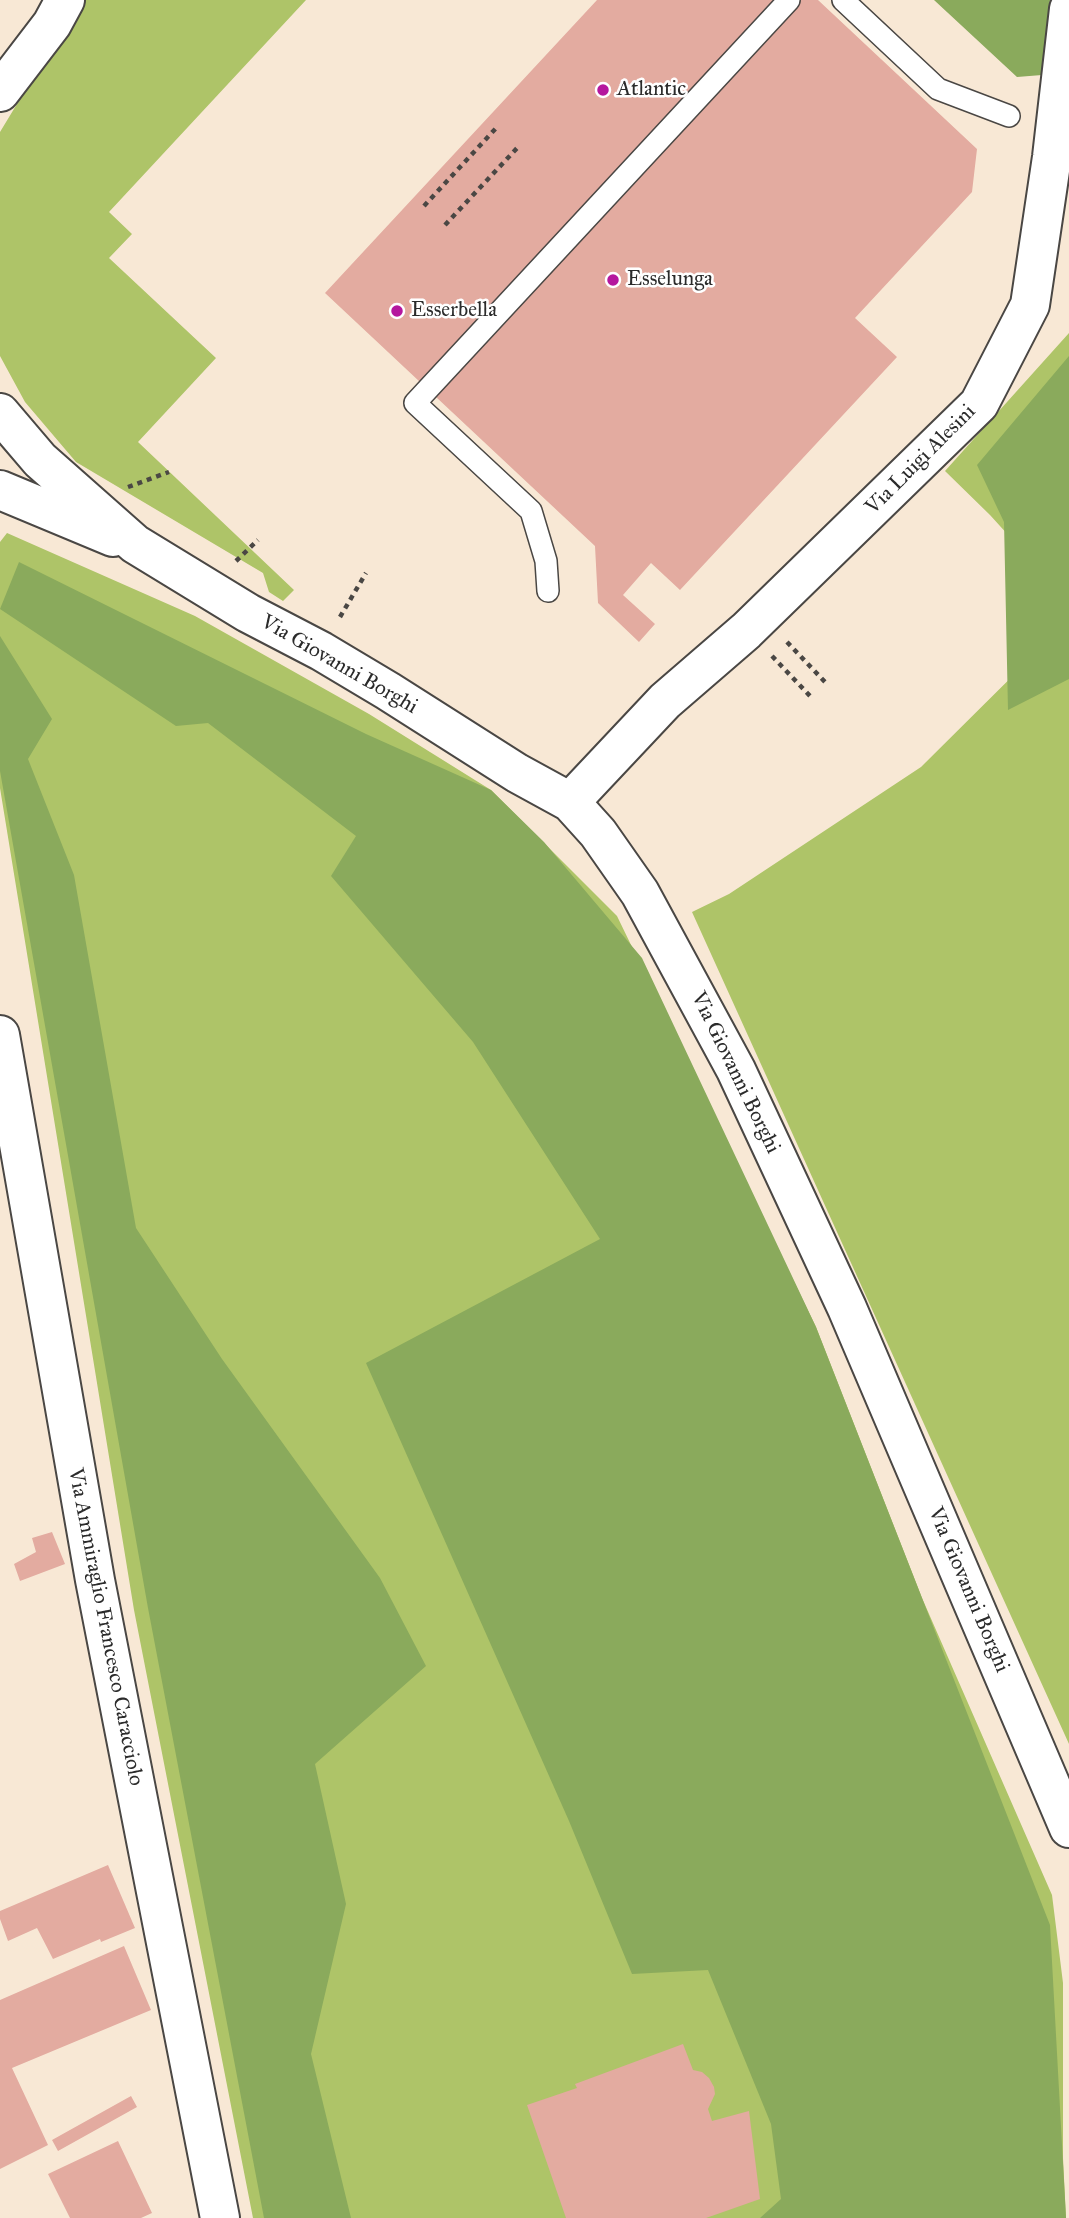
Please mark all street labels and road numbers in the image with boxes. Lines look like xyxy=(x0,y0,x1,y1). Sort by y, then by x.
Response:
street label: Via Luigi Alesini xyxy=(861,400,981,520)
street label: Via Giovanni Borghi xyxy=(256,610,422,720)
street label: Via Giovanni Borghi xyxy=(685,988,785,1158)
street label: Via Ammiraglio Francesco Caracciolo xyxy=(62,1466,148,1788)
street label: Via Giovanni Borghi xyxy=(922,1504,1014,1676)

